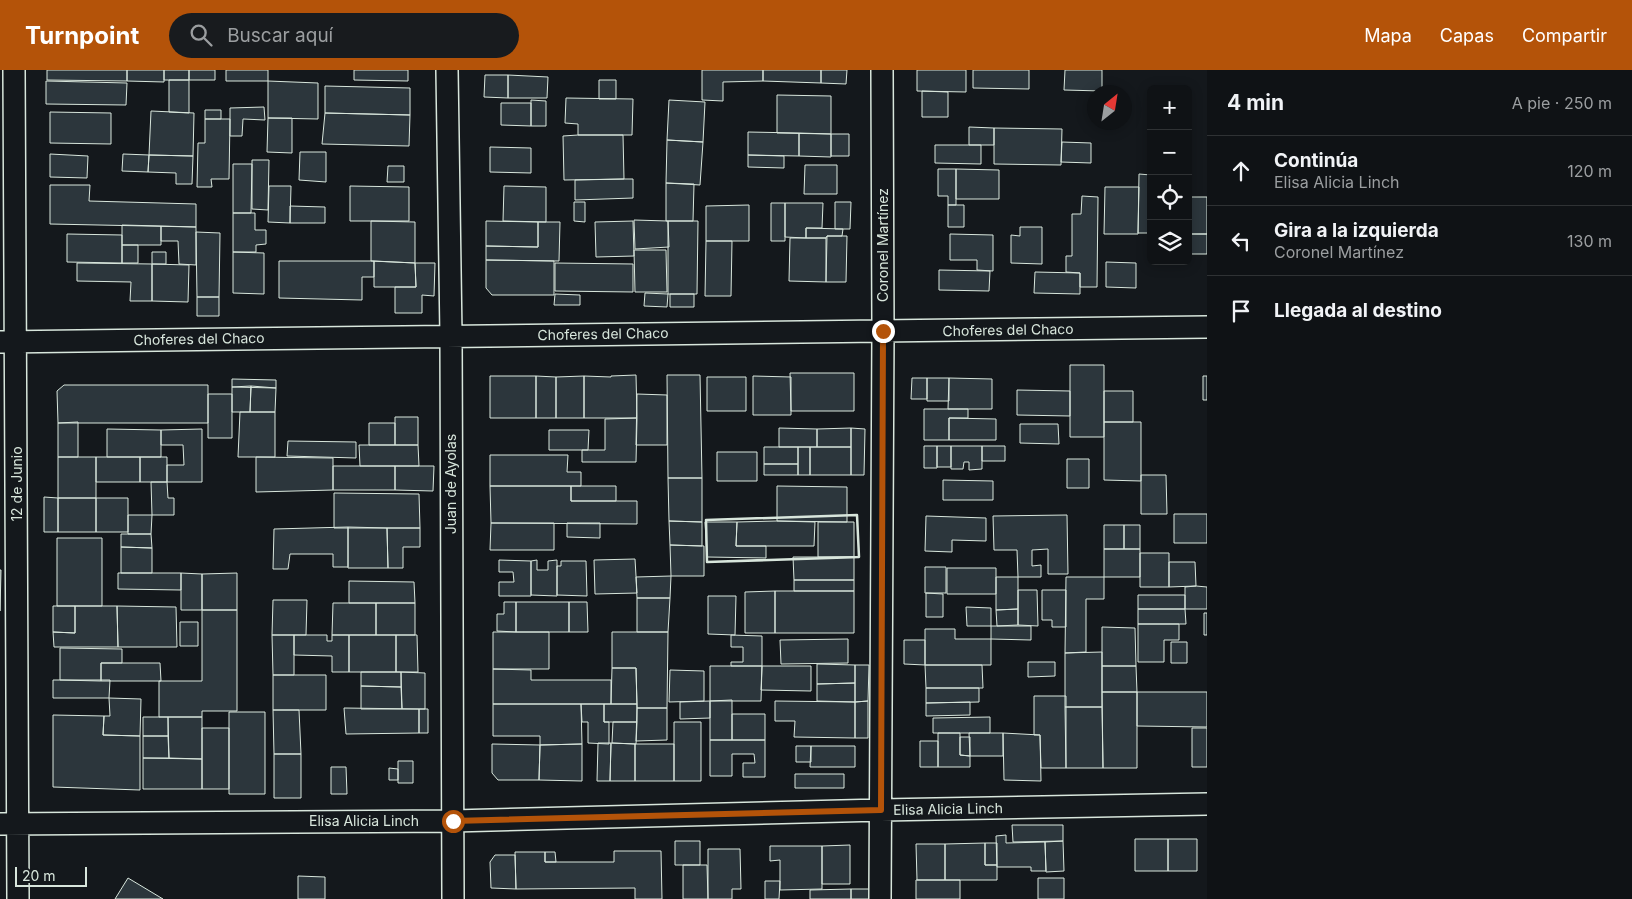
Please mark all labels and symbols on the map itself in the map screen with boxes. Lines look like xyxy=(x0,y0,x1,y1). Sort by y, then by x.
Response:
north arrow xyxy=(1087,85,1132,130)
street label: Coronel Martínez xyxy=(874,188,891,302)
route end xyxy=(872,320,895,343)
street label: Choferes del Chaco xyxy=(942,320,1074,339)
street label: Choferes del Chaco xyxy=(537,324,669,343)
street label: Choferes del Chaco xyxy=(133,329,265,348)
street label: Juan de Ayolas xyxy=(442,434,459,534)
street label: 12 de Junio xyxy=(8,446,25,522)
street label: Elisa Alicia Linch xyxy=(893,799,1003,818)
route start xyxy=(442,810,465,833)
street label: Elisa Alicia Linch xyxy=(309,812,419,829)
scale bar xyxy=(15,864,88,887)

